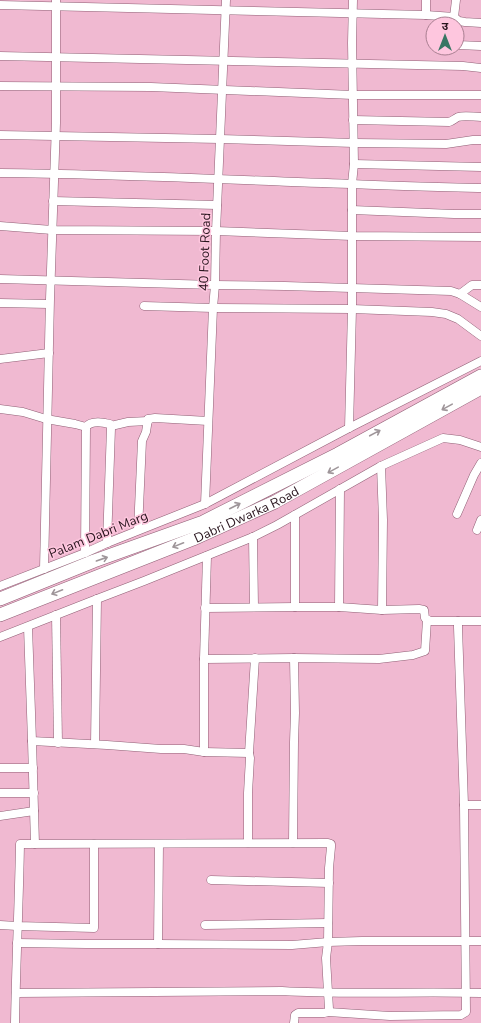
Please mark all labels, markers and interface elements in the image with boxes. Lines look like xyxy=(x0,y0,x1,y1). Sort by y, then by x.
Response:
north arrow xyxy=(425,16,465,56)
text: उ xyxy=(442,19,449,34)
street label: 40 Foot Road xyxy=(195,213,215,292)
one-way arrow xyxy=(441,404,453,412)
one-way arrow xyxy=(369,429,381,437)
one-way arrow xyxy=(327,467,339,475)
street label: Dabri Dwarka Road xyxy=(191,483,302,547)
one-way arrow xyxy=(229,502,241,509)
street label: Palam Dabri Marg xyxy=(46,507,151,563)
one-way arrow xyxy=(173,541,185,549)
one-way arrow xyxy=(95,555,108,562)
one-way arrow xyxy=(52,589,64,597)

